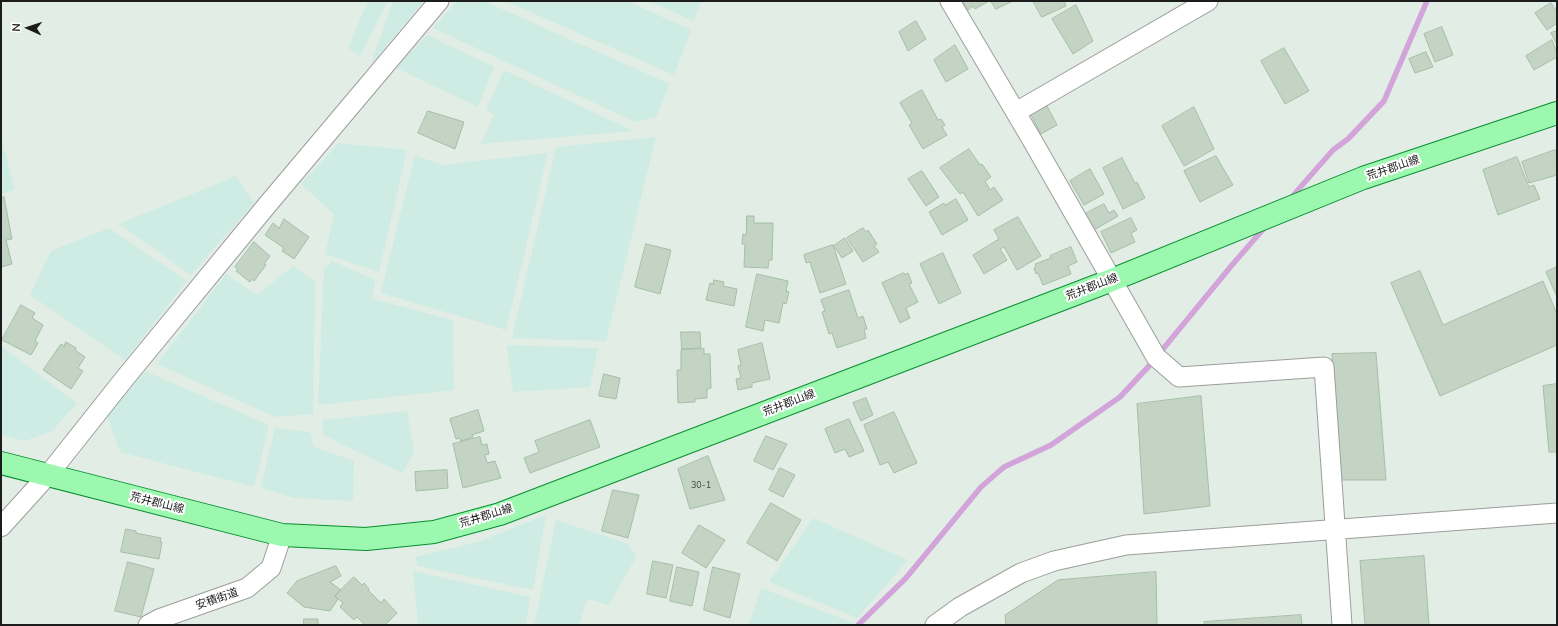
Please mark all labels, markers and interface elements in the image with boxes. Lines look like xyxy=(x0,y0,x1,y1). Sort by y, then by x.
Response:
north arrow xyxy=(8,8,48,48)
text: N xyxy=(9,23,23,32)
street label: 荒井郡山線 xyxy=(1365,153,1421,183)
street label: 荒井郡山線 xyxy=(1064,271,1120,303)
street label: 荒井郡山線 xyxy=(761,387,817,419)
house number: 30-1 xyxy=(691,480,711,490)
street label: 荒井郡山線 xyxy=(129,490,185,516)
street label: 荒井郡山線 xyxy=(458,502,514,530)
street label: 安積街道 xyxy=(194,586,240,612)

